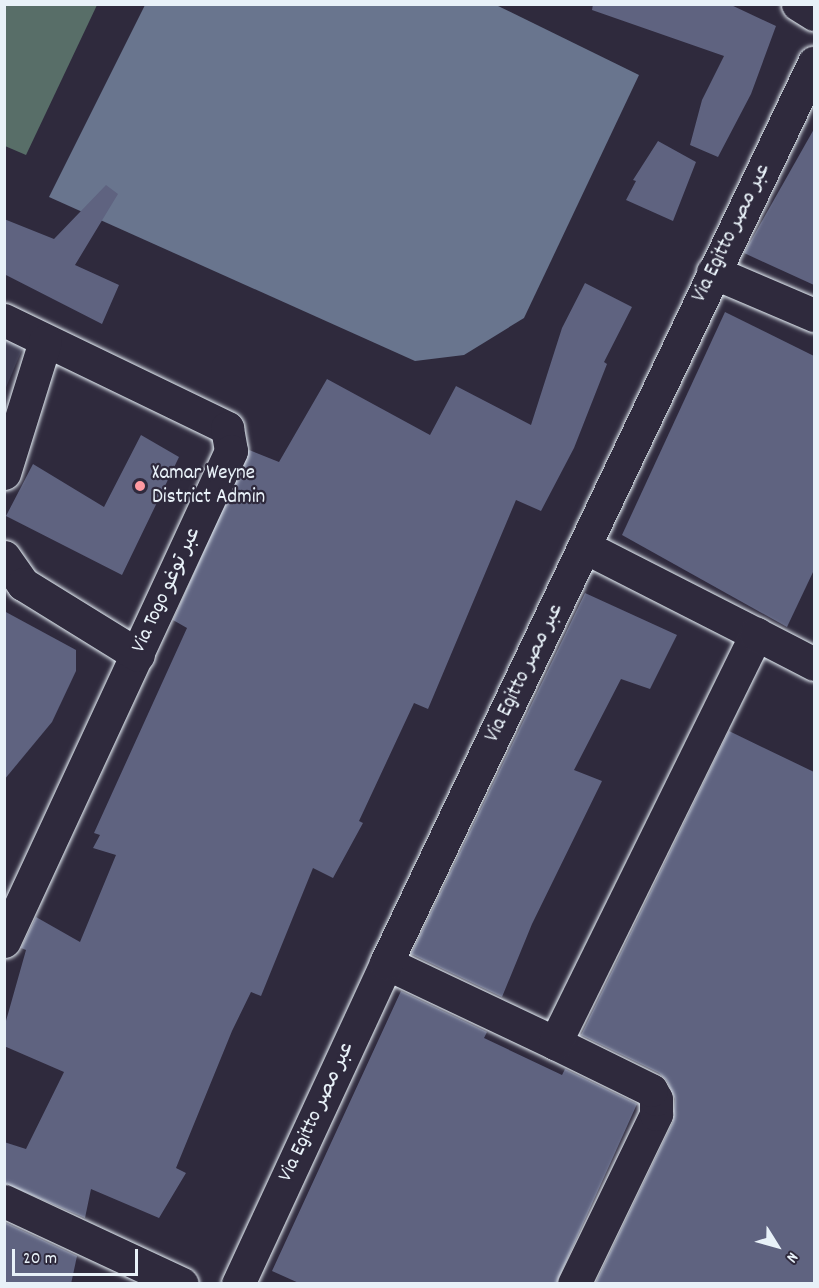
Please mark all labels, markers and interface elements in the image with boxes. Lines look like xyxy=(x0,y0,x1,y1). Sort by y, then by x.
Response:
street label: Via Egitto عبر مصر xyxy=(687,159,777,307)
place label: Xamar Weyne District Admin xyxy=(152,461,265,511)
marker: Xamar Weyne District Admin xyxy=(133,479,147,493)
street label: Via Togo عبر توغو xyxy=(127,523,207,657)
street label: Via Egitto عبر مصر xyxy=(480,599,570,747)
street label: Via Egitto عبر مصر xyxy=(274,1038,360,1186)
north arrow xyxy=(747,1216,807,1276)
scale bar xyxy=(15,1237,141,1275)
text: 20 m xyxy=(23,1247,57,1272)
text: N xyxy=(780,1247,803,1267)

